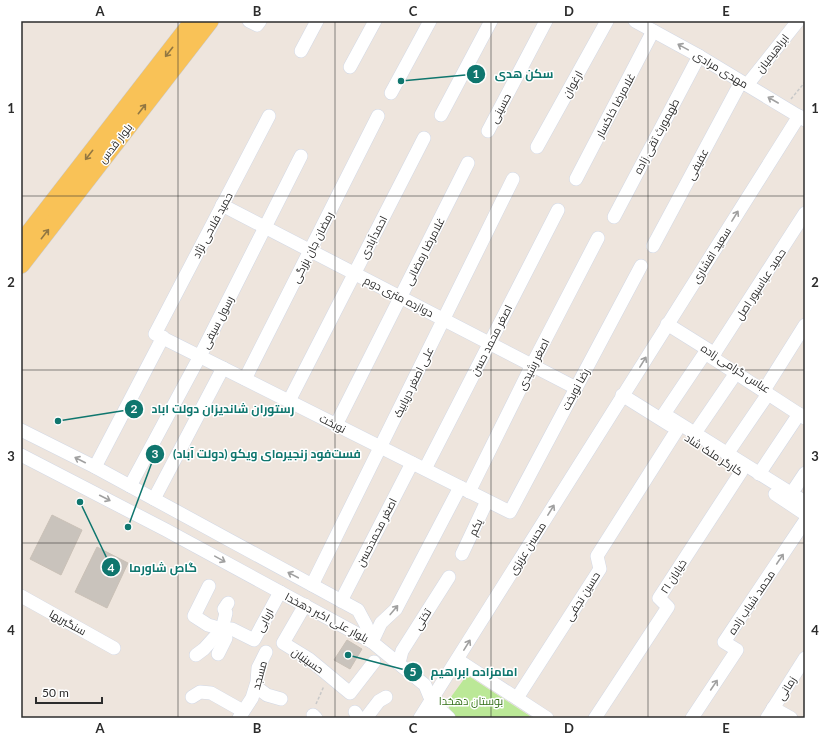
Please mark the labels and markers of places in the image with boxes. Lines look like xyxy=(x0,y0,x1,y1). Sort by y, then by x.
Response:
callout: سكن هدى xyxy=(466,62,561,86)
callout: رستوران شاندیزان دولت اباد xyxy=(124,397,303,421)
callout: فست‌فود زنجیره‌ای ویکو (دولت آباد) xyxy=(145,442,369,466)
callout: گاص شاورما xyxy=(101,555,205,579)
callout: امامزاده ابراهیم xyxy=(403,660,526,684)

